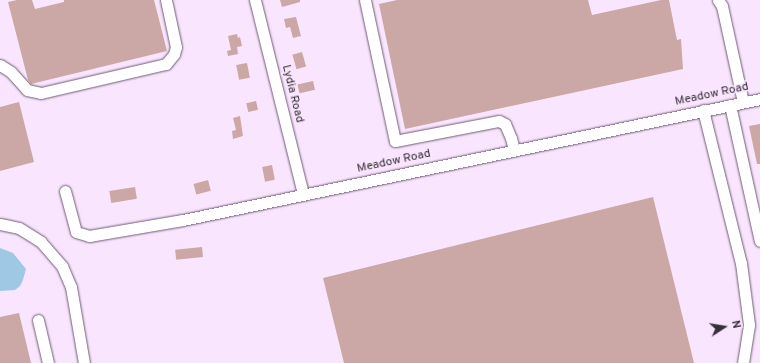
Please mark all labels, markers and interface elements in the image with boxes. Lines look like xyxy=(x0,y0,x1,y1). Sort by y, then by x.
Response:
street label: Lydia Road xyxy=(278,64,306,124)
street label: Meadow Road xyxy=(674,80,750,110)
street label: Meadow Road xyxy=(356,147,432,177)
north arrow xyxy=(704,307,744,347)
text: N xyxy=(728,319,743,330)

